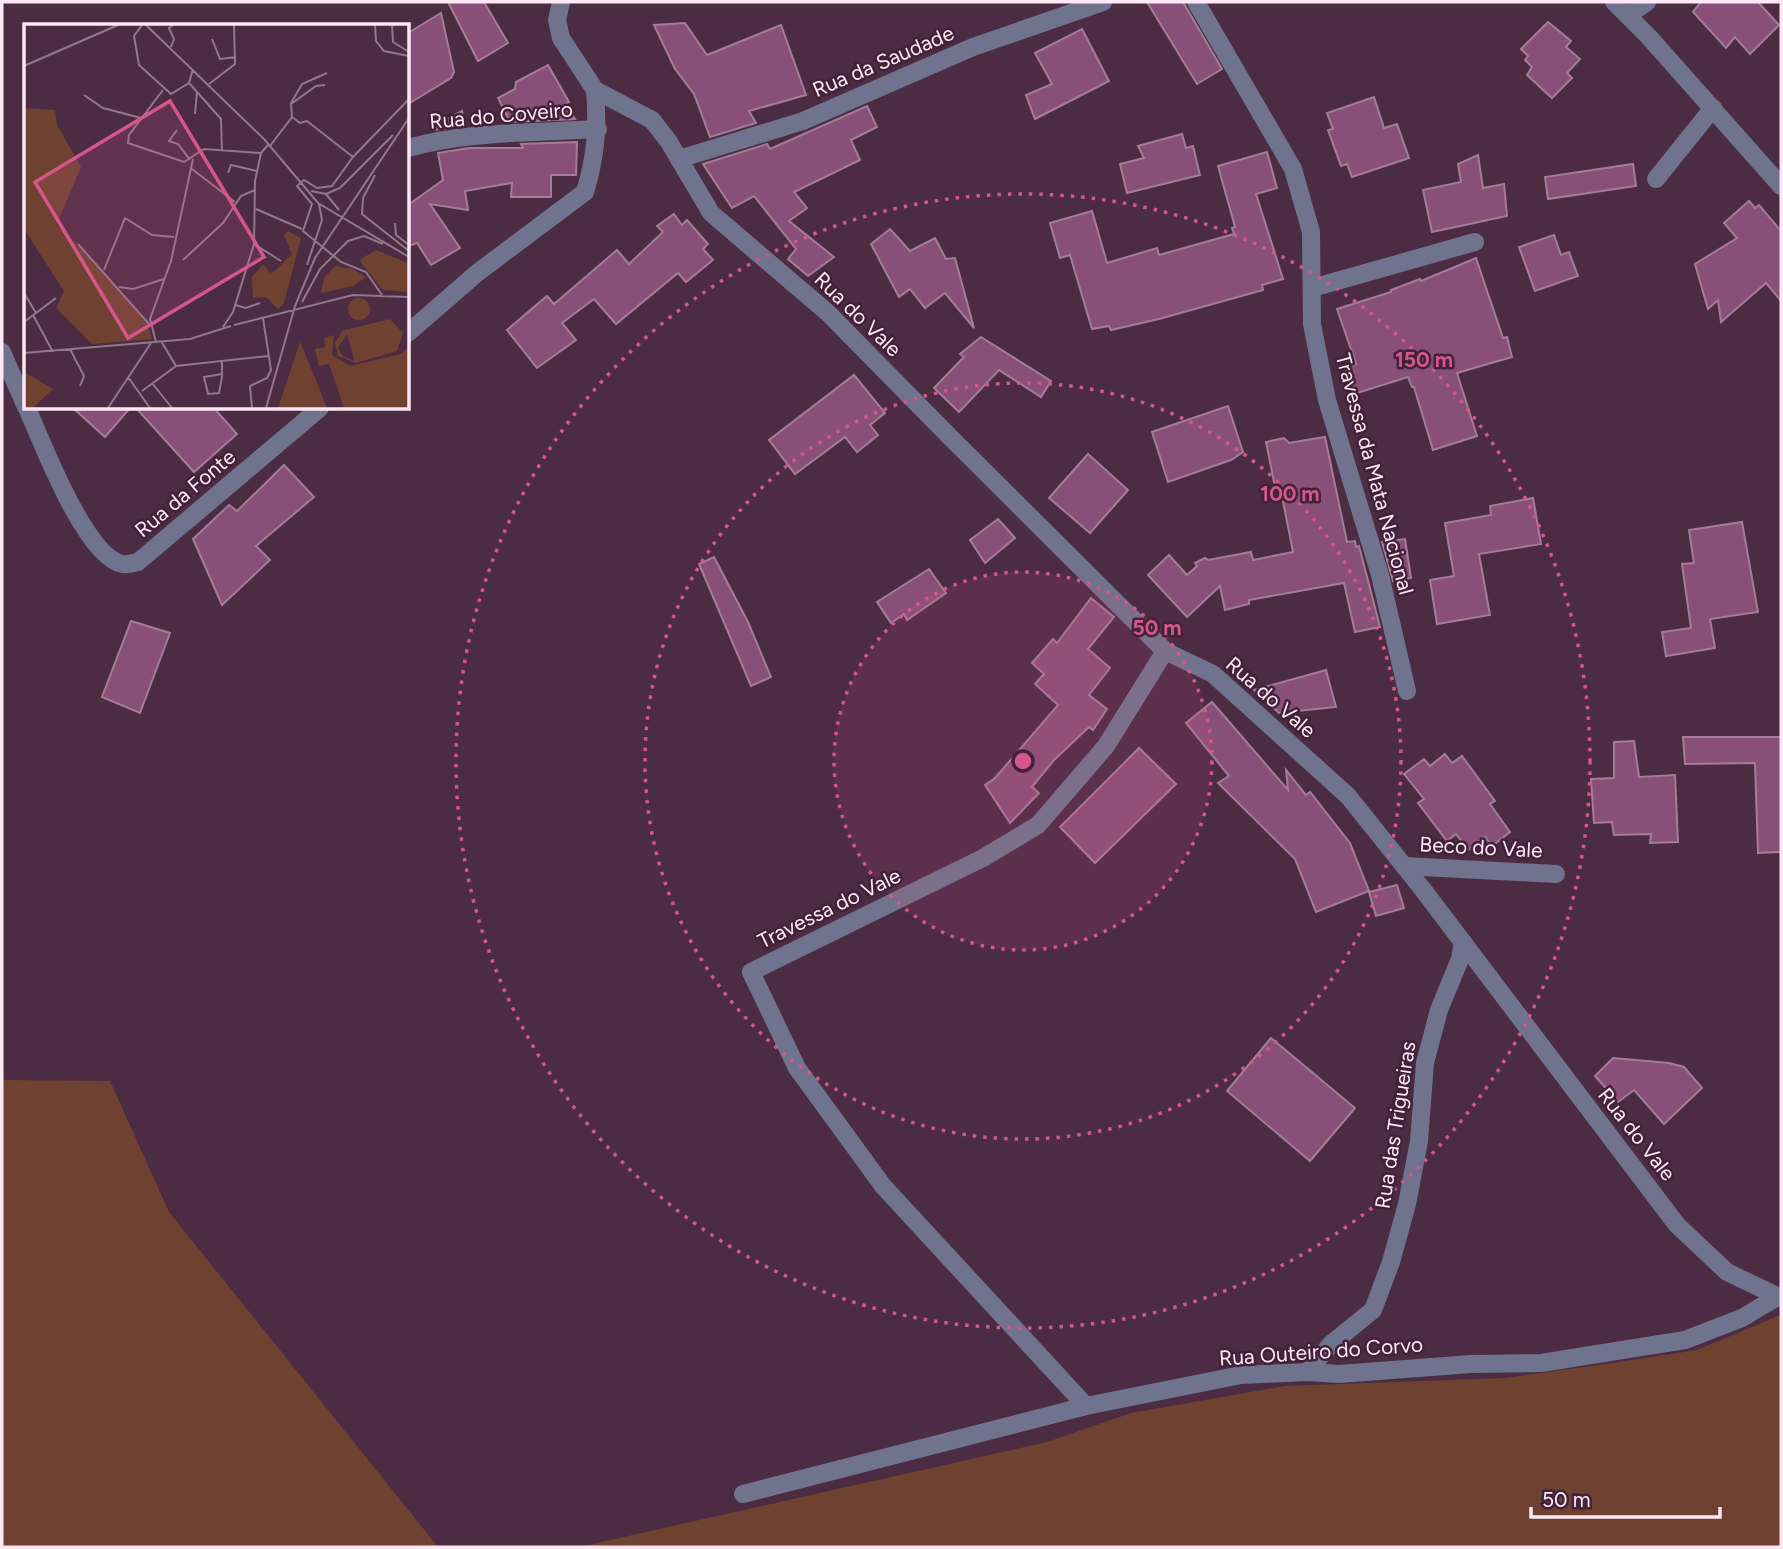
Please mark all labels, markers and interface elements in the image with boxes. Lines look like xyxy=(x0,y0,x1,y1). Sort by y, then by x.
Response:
street label: Rua da Saudade xyxy=(809,20,957,102)
inset map xyxy=(24,24,410,410)
street label: Rua do Coveiro xyxy=(428,96,574,134)
street label: Rua do Vale xyxy=(809,266,907,362)
text: 150 m xyxy=(1395,347,1453,372)
street label: Travessa da Mata Nacional xyxy=(1331,351,1419,597)
street label: Rua da Fonte xyxy=(130,444,240,542)
text: 100 m xyxy=(1260,481,1320,506)
text: 50 m xyxy=(1132,615,1182,640)
street label: Rua do Vale xyxy=(1221,651,1321,743)
centre of rings xyxy=(1011,749,1035,773)
street label: Beco do Vale xyxy=(1419,831,1543,863)
street label: Travessa do Vale xyxy=(753,863,905,953)
street label: Rua das Trigueiras xyxy=(1369,1039,1421,1211)
street label: Rua do Vale xyxy=(1593,1083,1681,1185)
street label: Rua Outeiro do Corvo xyxy=(1218,1331,1424,1371)
scale bar xyxy=(1531,1476,1720,1520)
text: 50 m xyxy=(1542,1487,1591,1512)

